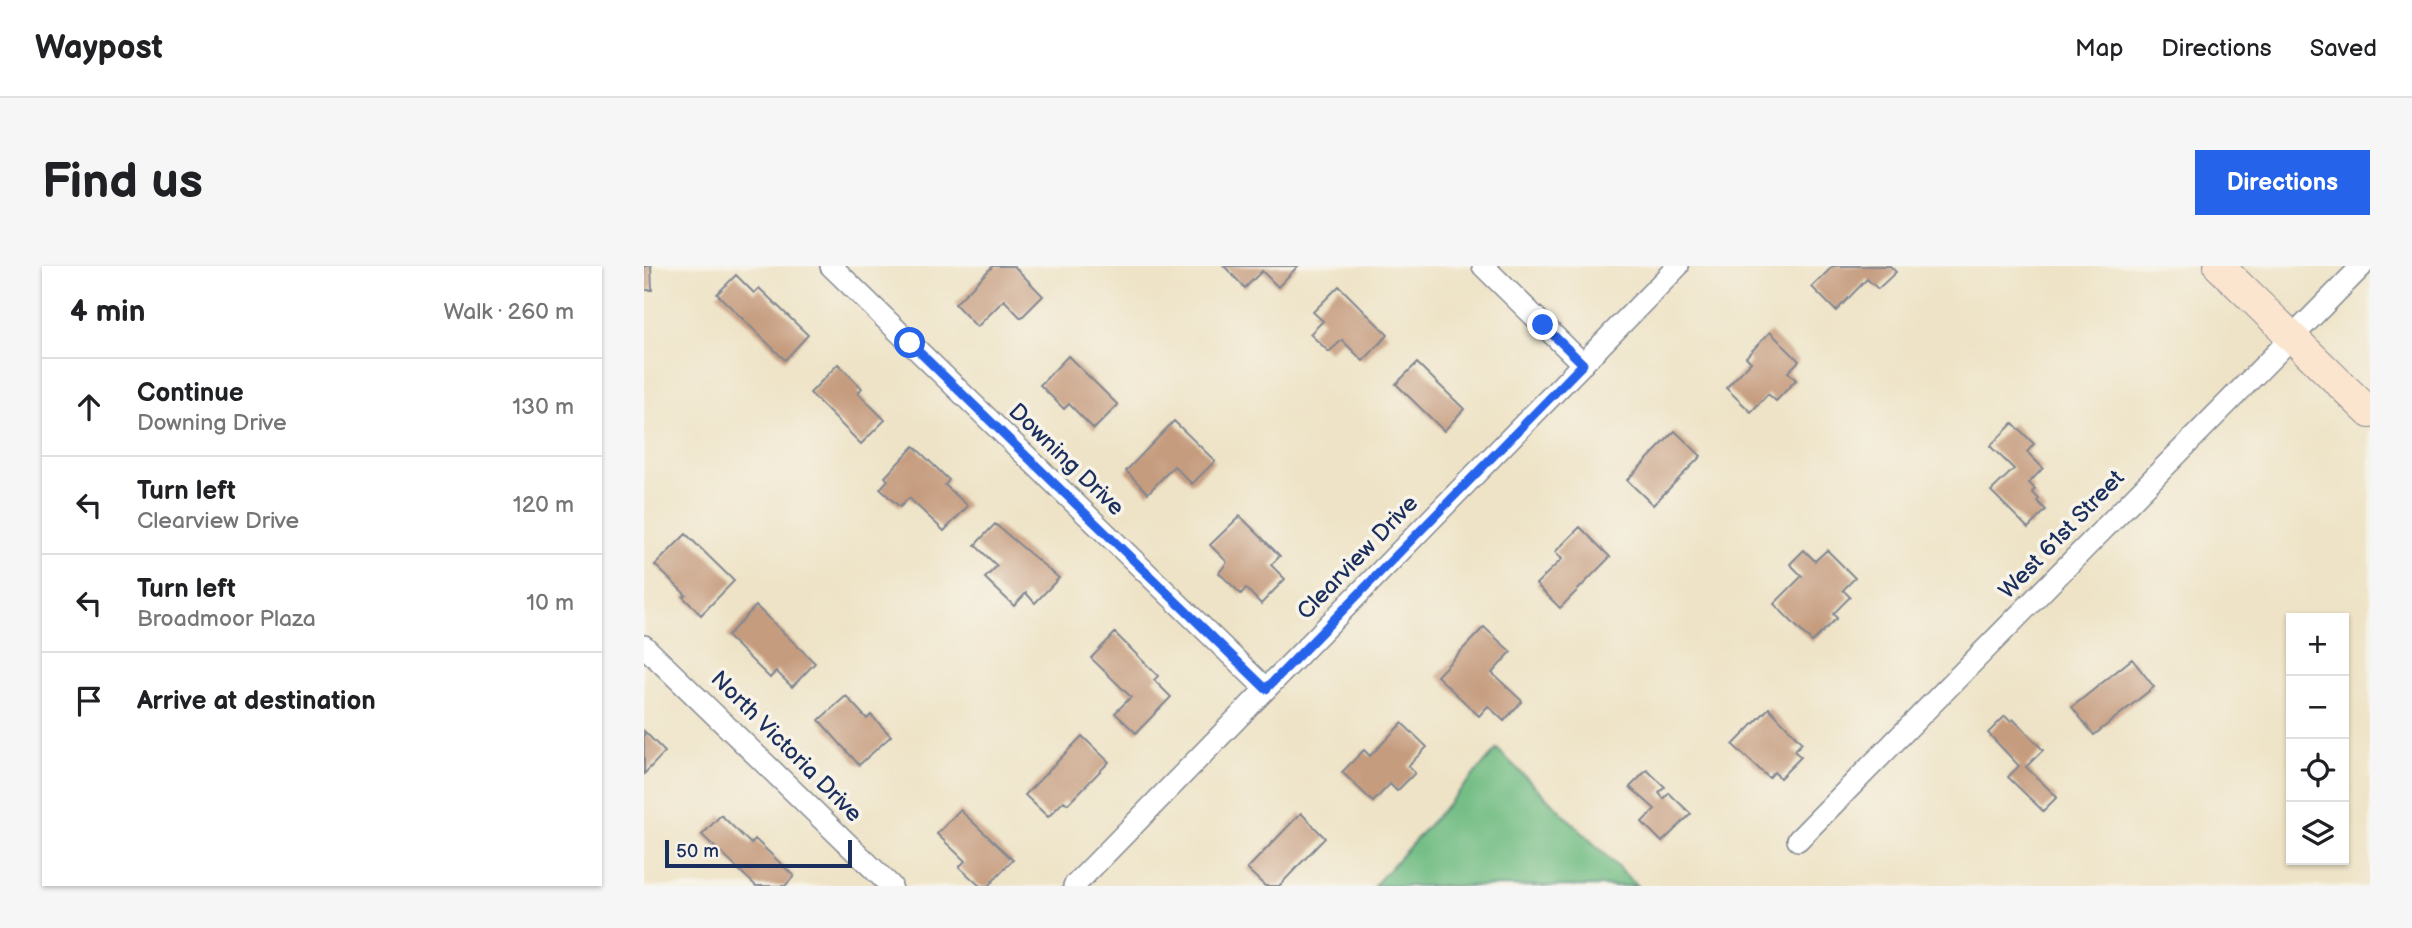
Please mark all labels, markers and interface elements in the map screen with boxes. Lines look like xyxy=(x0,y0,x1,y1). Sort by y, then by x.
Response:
text: Waypost xyxy=(35,28,163,68)
text: Map xyxy=(2075,34,2123,63)
text: Directions xyxy=(2161,34,2272,63)
text: Saved xyxy=(2310,34,2377,63)
button: Directions xyxy=(2195,150,2370,215)
text: Find us xyxy=(42,153,203,212)
text: 4 min xyxy=(70,294,145,330)
text: Walk · 260 m xyxy=(444,298,574,326)
route end xyxy=(1527,309,1558,340)
route start xyxy=(894,327,925,358)
text: Continue xyxy=(137,378,244,409)
icon: ahead xyxy=(70,388,108,426)
text: 130 m xyxy=(512,393,574,421)
street label: Downing Drive xyxy=(1003,398,1130,522)
text: Downing Drive xyxy=(137,409,287,437)
street label: West 61st Street xyxy=(1993,464,2130,605)
text: Turn left xyxy=(137,476,236,507)
icon: left xyxy=(70,486,108,524)
street label: Clearview Drive xyxy=(1291,490,1424,626)
text: 120 m xyxy=(513,491,574,519)
text: Clearview Drive xyxy=(137,507,299,535)
text: Turn left xyxy=(137,574,236,605)
icon: left xyxy=(70,584,108,622)
text: 10 m xyxy=(526,589,574,617)
text: Broadmoor Plaza xyxy=(137,605,316,633)
map controls xyxy=(2286,613,2349,865)
button: + xyxy=(2286,613,2349,676)
street label: North Victoria Drive xyxy=(705,665,868,828)
button: − xyxy=(2286,676,2349,739)
icon: arrive xyxy=(70,682,108,720)
text: Arrive at destination xyxy=(137,686,376,717)
button: locate xyxy=(2286,739,2349,802)
button: layers xyxy=(2286,802,2349,865)
scale bar xyxy=(665,837,852,869)
text: 50 m xyxy=(676,840,719,863)

